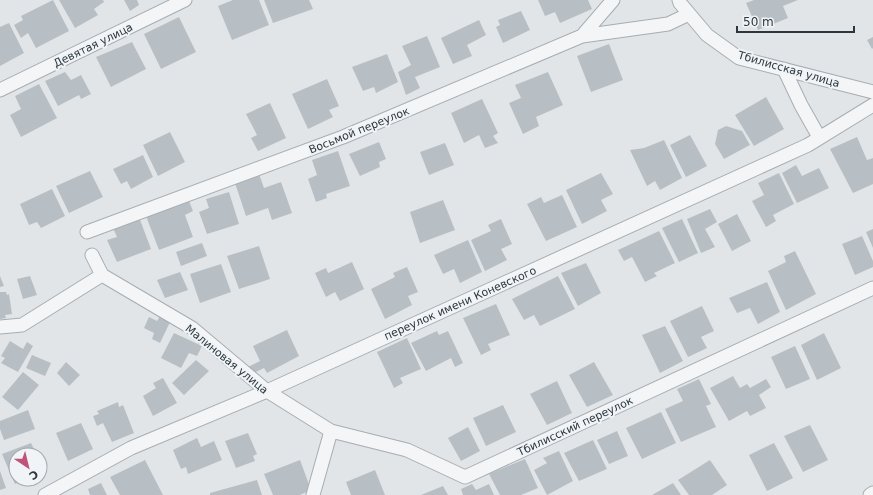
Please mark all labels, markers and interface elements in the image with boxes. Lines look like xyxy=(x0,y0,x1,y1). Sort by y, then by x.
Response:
scale bar xyxy=(737,8,854,34)
text: 50 m xyxy=(743,15,774,29)
street label: Девятая улица xyxy=(51,21,135,70)
street label: Тбилисская улица xyxy=(735,48,841,90)
street label: Восьмой переулок xyxy=(307,104,412,157)
street label: переулок имени Коневского xyxy=(382,264,538,343)
street label: Малиновая улица xyxy=(183,322,271,397)
street label: Тбилисский переулок xyxy=(514,394,635,459)
north arrow xyxy=(8,447,48,487)
text: С xyxy=(26,467,40,482)

